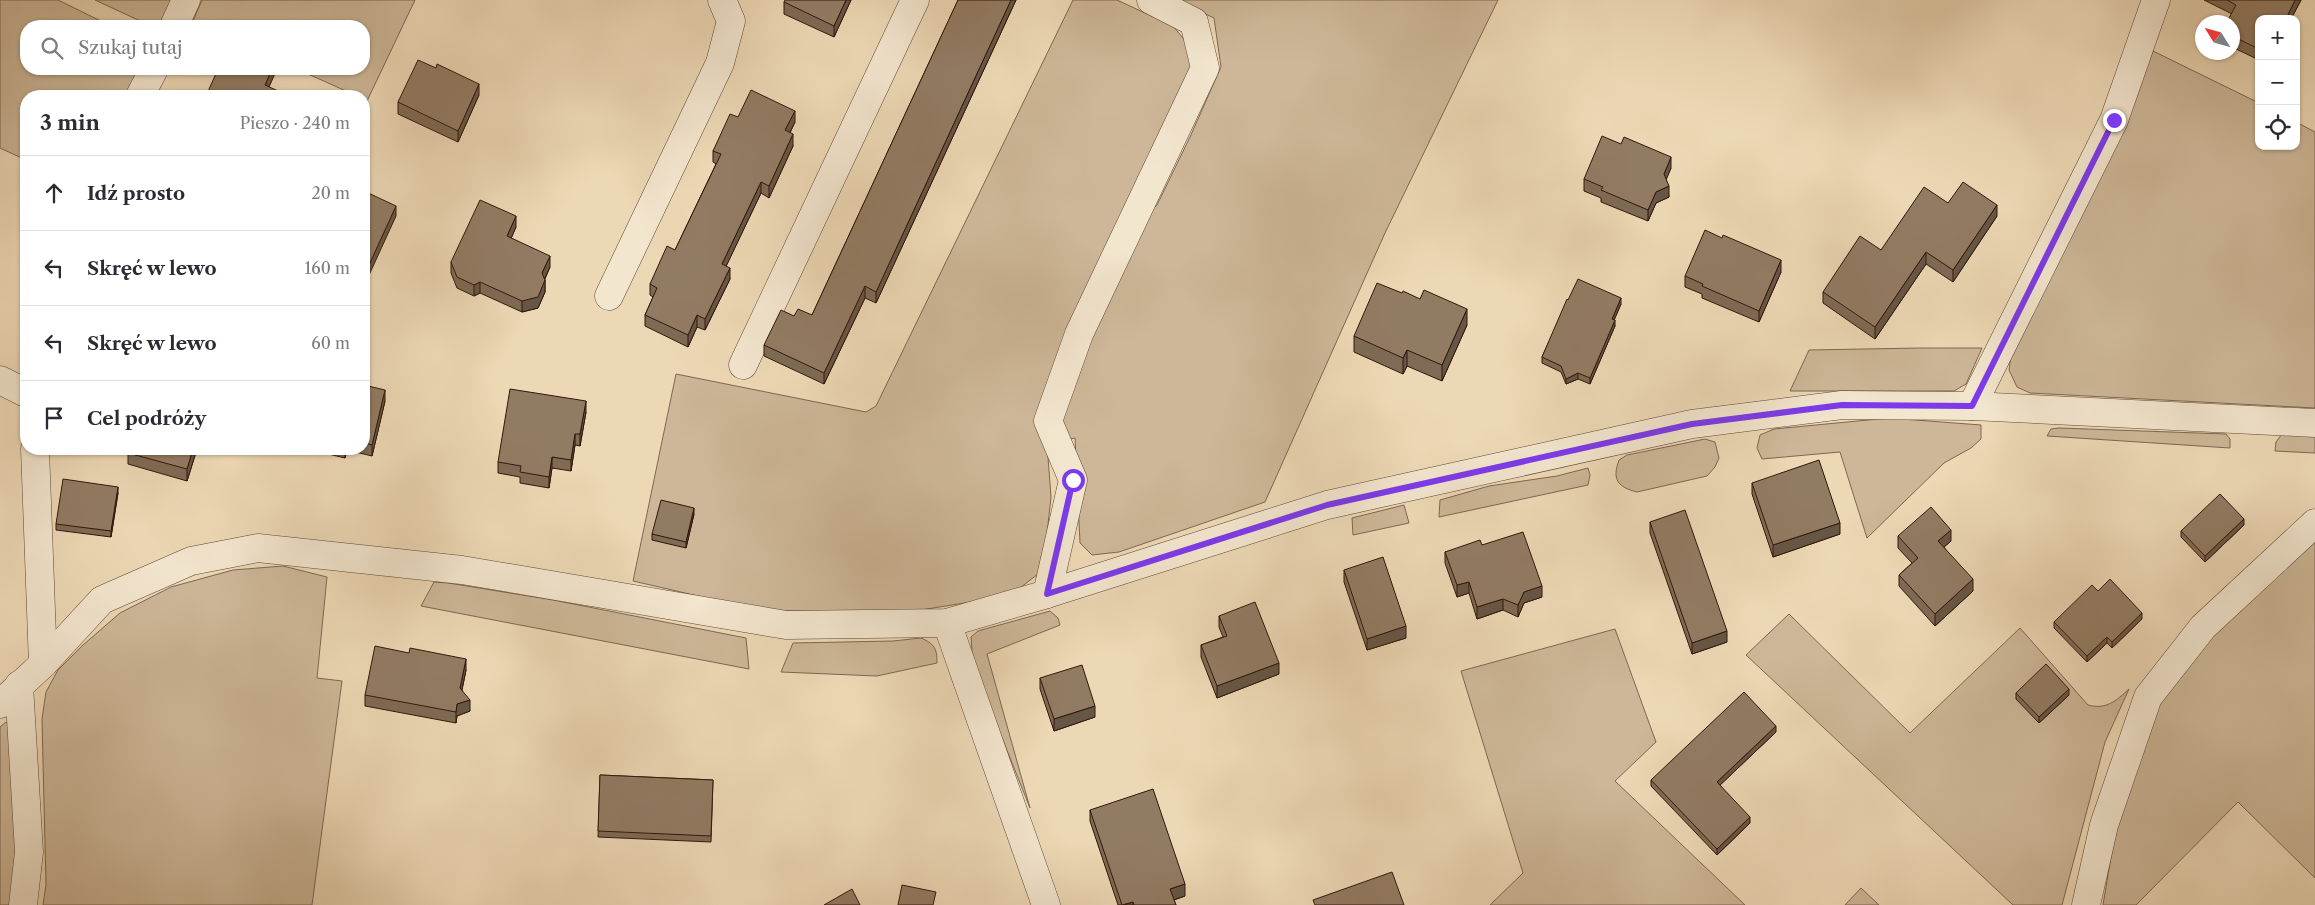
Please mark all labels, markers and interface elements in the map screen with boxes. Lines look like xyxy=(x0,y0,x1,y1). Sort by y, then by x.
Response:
north arrow xyxy=(2195,15,2240,60)
map controls xyxy=(2255,15,2300,150)
button: + xyxy=(2255,15,2300,60)
search box xyxy=(20,20,370,75)
icon: search xyxy=(38,34,66,62)
text: Szukaj tutaj xyxy=(78,36,182,59)
button: − xyxy=(2255,60,2300,105)
button: locate xyxy=(2255,105,2300,150)
route end xyxy=(2103,109,2126,132)
text: 3 min xyxy=(40,110,100,135)
text: Pieszo · 240 m xyxy=(240,113,350,133)
icon: ahead xyxy=(40,179,68,207)
text: Idź prosto xyxy=(87,182,185,205)
text: 20 m xyxy=(311,183,350,203)
icon: left xyxy=(40,254,68,282)
text: Skręć w lewo xyxy=(87,257,217,280)
text: 160 m xyxy=(305,258,350,278)
icon: left xyxy=(40,329,68,357)
text: Skręć w lewo xyxy=(87,332,217,355)
text: 60 m xyxy=(311,333,350,353)
icon: arrive xyxy=(40,404,68,432)
text: Cel podróży xyxy=(87,407,206,430)
route start xyxy=(1062,469,1085,492)

